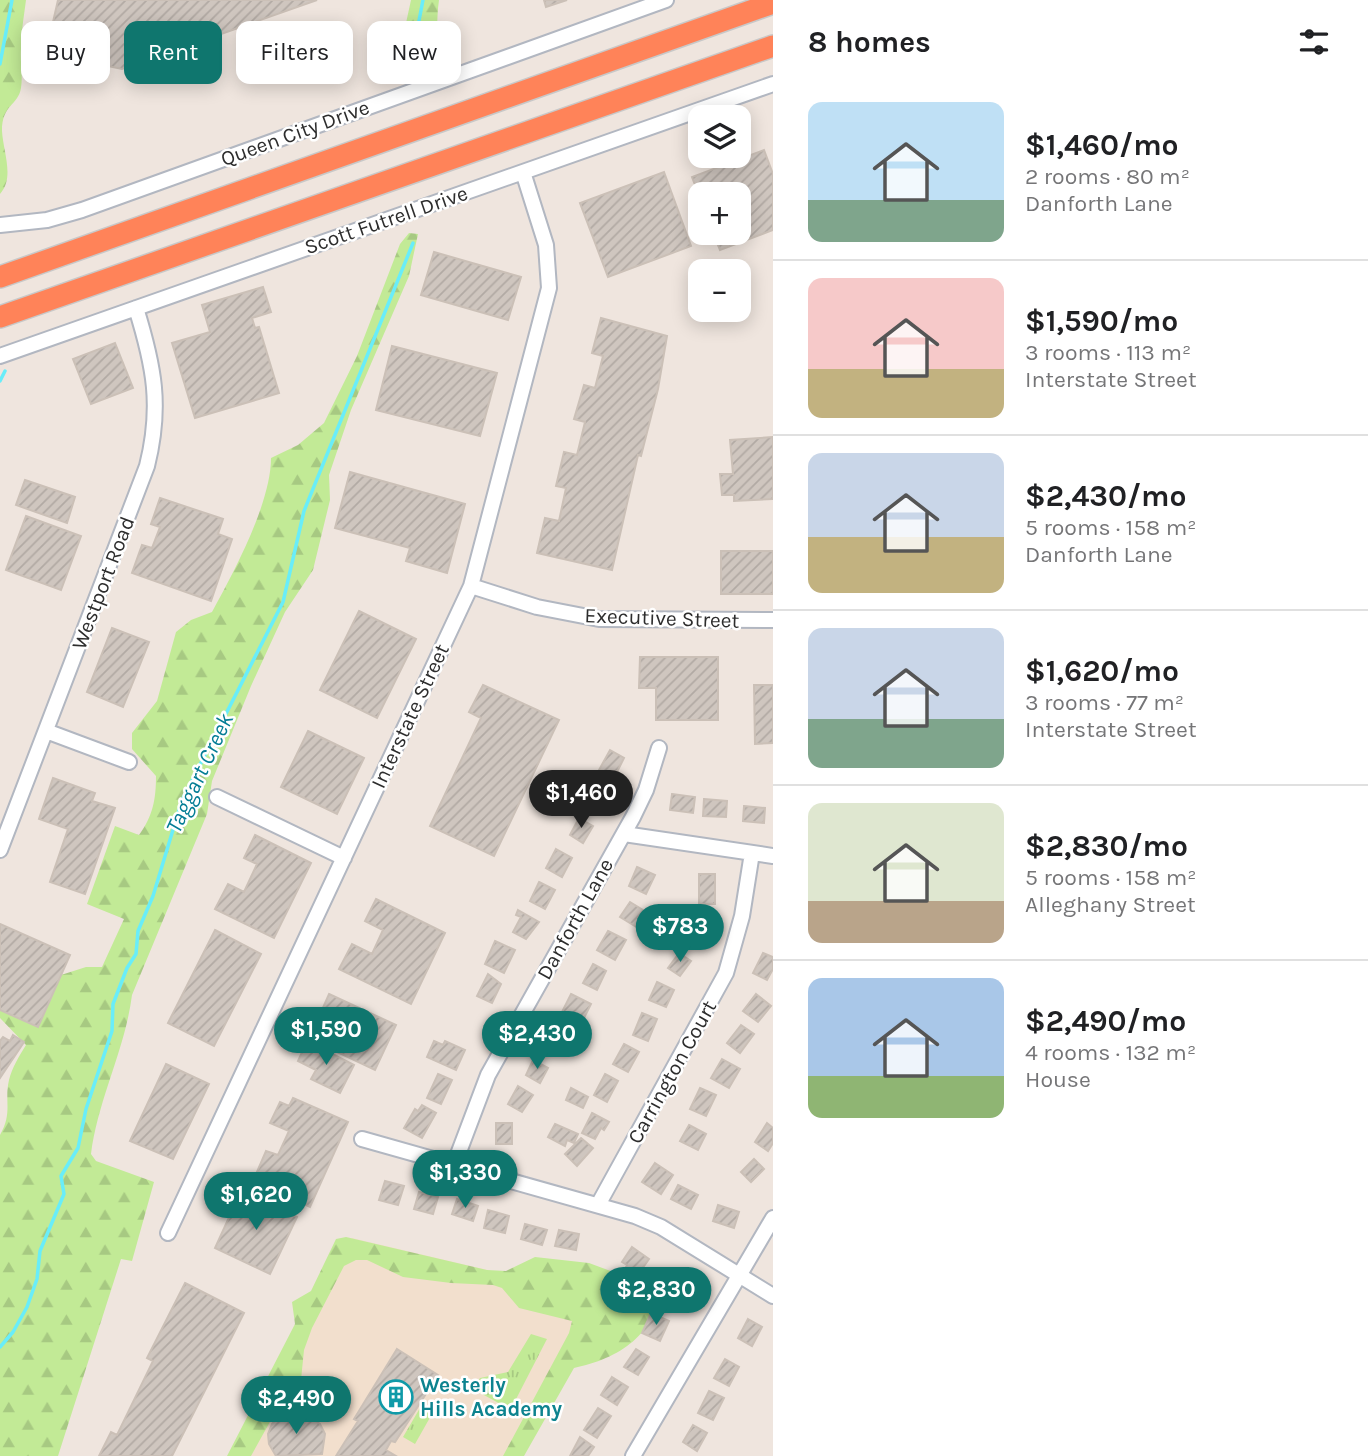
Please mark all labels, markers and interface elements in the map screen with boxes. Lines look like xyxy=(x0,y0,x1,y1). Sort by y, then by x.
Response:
chip: Buy xyxy=(21,21,110,84)
chip: Rent xyxy=(124,21,222,84)
chip: Filters xyxy=(236,21,353,84)
chip: New xyxy=(367,21,461,84)
icon: filters xyxy=(1295,23,1333,61)
text: 8 homes xyxy=(808,24,931,60)
street label: Queen City Drive xyxy=(217,95,373,171)
map controls xyxy=(688,105,751,322)
button: layers xyxy=(688,105,751,168)
text: $1,460/mo xyxy=(1025,127,1179,163)
icon: home xyxy=(864,130,948,214)
text: 2 rooms · 80 m² xyxy=(1025,163,1190,190)
street label: Scott Futrell Drive xyxy=(301,181,471,259)
button: + xyxy=(688,182,751,245)
text: Danforth Lane xyxy=(1025,190,1173,217)
button: − xyxy=(688,259,751,322)
text: $1,590/mo xyxy=(1025,303,1178,339)
icon: home xyxy=(864,306,948,390)
text: 3 rooms · 113 m² xyxy=(1025,339,1191,366)
text: Interstate Street xyxy=(1025,366,1197,393)
text: $2,430/mo xyxy=(1025,478,1187,514)
icon: home xyxy=(864,481,948,565)
street label: Westport Road xyxy=(67,513,139,653)
text: 5 rooms · 158 m² xyxy=(1025,514,1196,541)
text: Danforth Lane xyxy=(1025,541,1173,568)
street label: Executive Street xyxy=(584,603,740,633)
street label: Interstate Street xyxy=(366,640,454,792)
text: $1,620/mo xyxy=(1025,653,1179,689)
icon: home xyxy=(864,656,948,740)
text: 3 rooms · 77 m² xyxy=(1025,689,1184,716)
water label: Taggart Creek xyxy=(160,709,239,838)
text: Interstate Street xyxy=(1025,716,1197,743)
pin: $1,460 xyxy=(524,770,638,830)
text: $1,460 xyxy=(545,779,617,806)
text: $2,830/mo xyxy=(1025,828,1188,864)
icon: home xyxy=(864,831,948,915)
street label: Danforth Lane xyxy=(532,854,618,984)
text: 5 rooms · 158 m² xyxy=(1025,864,1196,891)
text: Alleghany Street xyxy=(1025,891,1196,918)
pin: $783 xyxy=(639,904,721,964)
text: $783 xyxy=(652,913,708,940)
street label: Carrington Court xyxy=(623,996,721,1148)
text: $2,490/mo xyxy=(1025,1003,1186,1039)
icon: home xyxy=(864,1006,948,1090)
pin: $1,590 xyxy=(269,1007,383,1067)
pin: $2,430 xyxy=(480,1012,594,1071)
text: $1,590 xyxy=(290,1016,362,1043)
text: $2,430 xyxy=(498,1020,576,1047)
text: 4 rooms · 132 m² xyxy=(1025,1039,1196,1066)
text: House xyxy=(1025,1066,1091,1093)
pin: $1,330 xyxy=(408,1150,522,1210)
text: $1,330 xyxy=(428,1159,502,1186)
pin: $1,620 xyxy=(199,1172,313,1232)
text: $1,620 xyxy=(220,1181,292,1208)
pin: $2,830 xyxy=(599,1268,713,1327)
text: $2,830 xyxy=(616,1276,696,1303)
place label: Westerly Hills Academy xyxy=(420,1373,562,1421)
pin: $2,490 xyxy=(239,1376,353,1436)
building icon: Westerly Hills Academy xyxy=(377,1378,415,1416)
text: $2,490 xyxy=(257,1385,335,1412)

